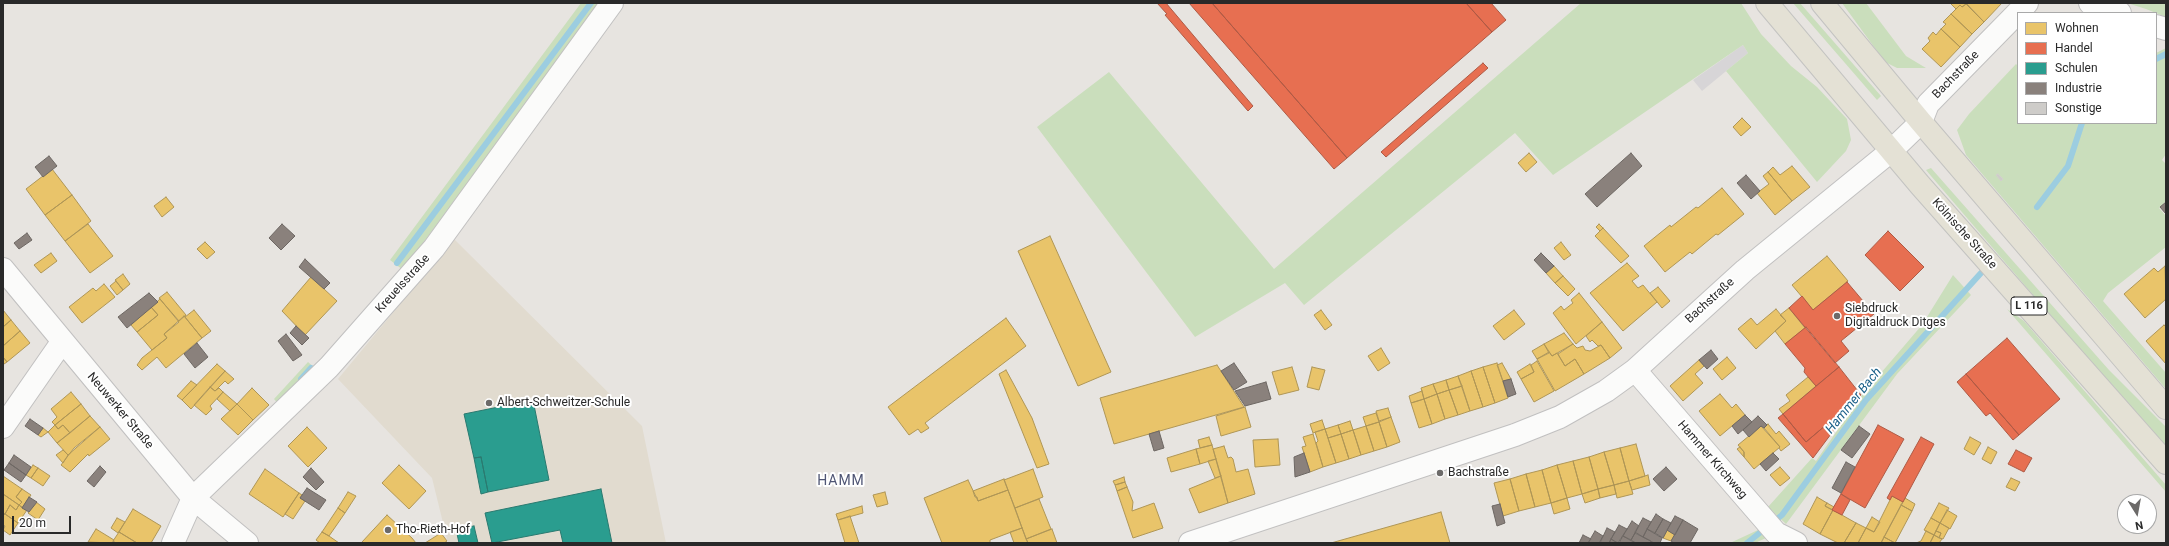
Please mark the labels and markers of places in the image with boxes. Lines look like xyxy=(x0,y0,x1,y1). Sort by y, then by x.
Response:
place label: Siebdruck Digitaldruck Ditges xyxy=(1845,302,1946,330)
marker: Siebdruck Digitaldruck Ditges xyxy=(1832,311,1842,321)
place label: Albert-Schweitzer-Schule xyxy=(497,396,630,410)
marker: Albert-Schweitzer-Schule xyxy=(484,398,494,408)
place label: Bachstraße xyxy=(1448,466,1509,480)
marker: Bachstraße xyxy=(1435,468,1445,478)
place label: Tho-Rieth-Hof xyxy=(396,523,470,537)
marker: Tho-Rieth-Hof xyxy=(383,525,393,535)

